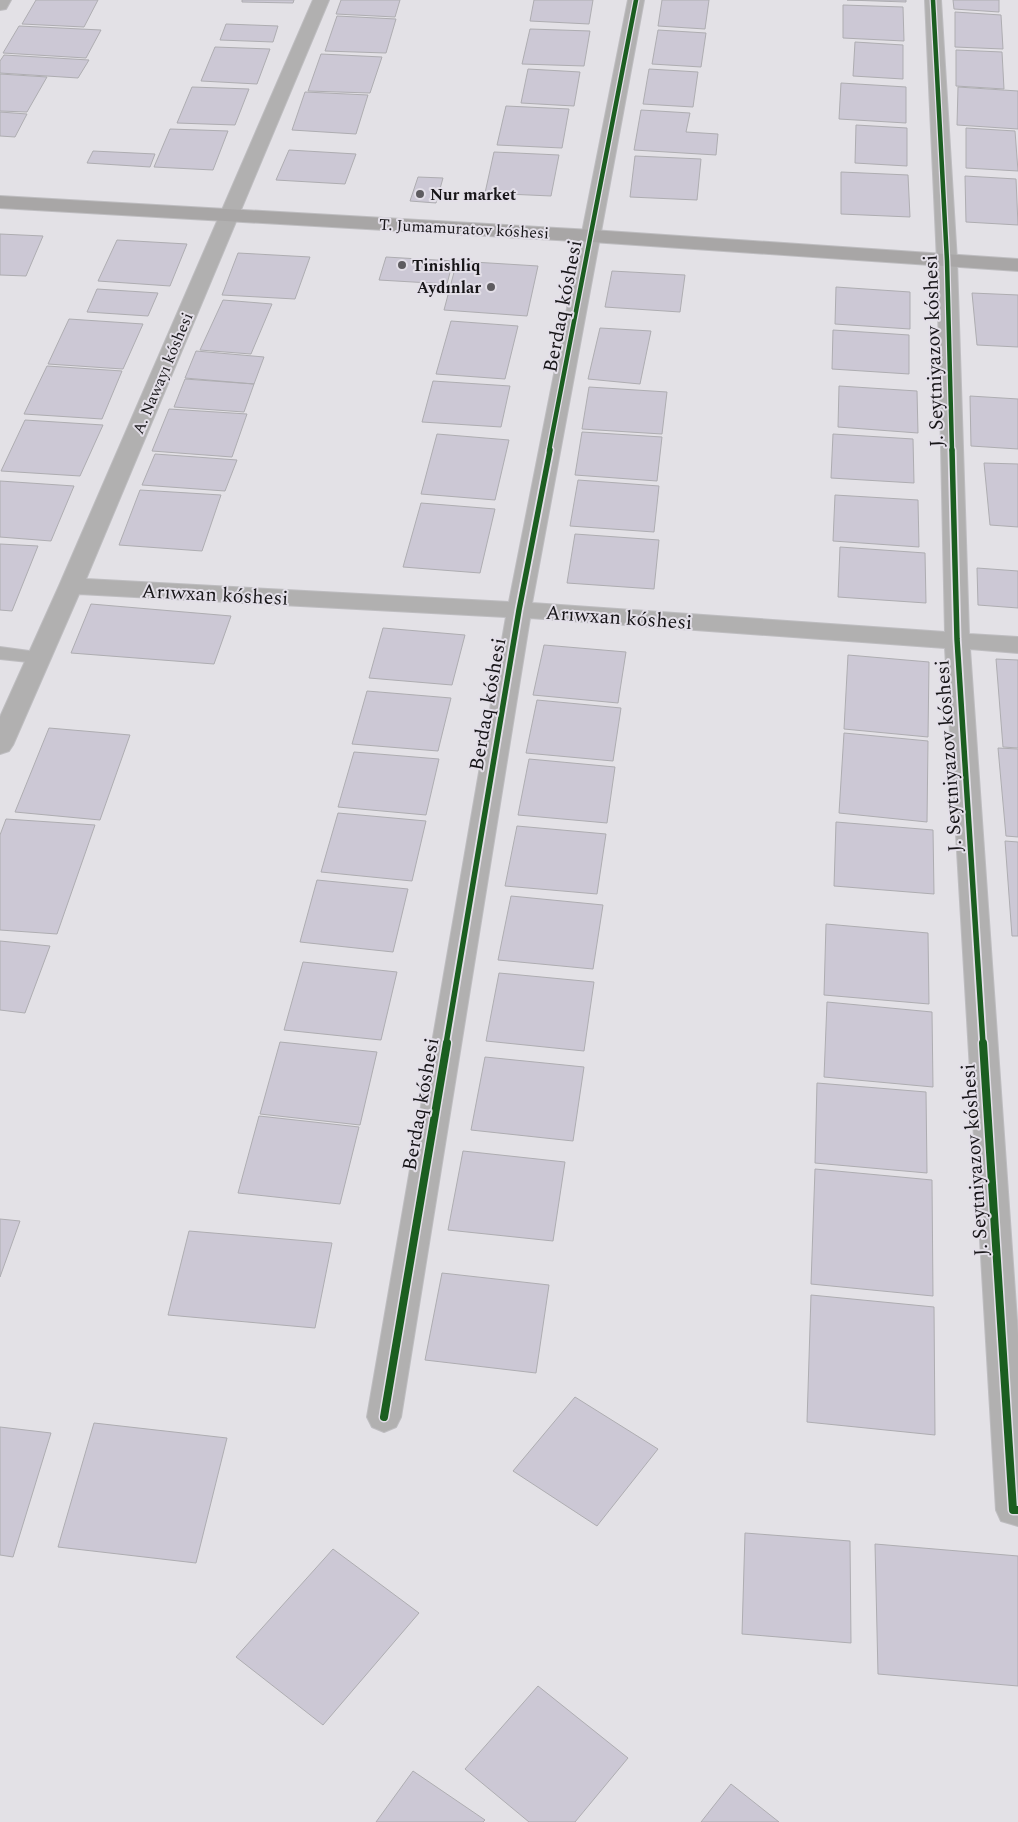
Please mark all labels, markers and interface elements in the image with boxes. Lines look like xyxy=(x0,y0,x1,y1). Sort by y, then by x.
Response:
place label: Nur market xyxy=(430,183,516,207)
marker: Nur market xyxy=(414,188,426,200)
street label: T. Jumamuratov kóshesi xyxy=(378,213,550,245)
street label: Berdaq kóshesi xyxy=(535,237,591,375)
place label: Tinishliq xyxy=(412,254,480,278)
street label: J. Seytniyazov kóshesi xyxy=(916,254,952,448)
marker: Tinishliq xyxy=(396,259,408,271)
place label: Aydınlar xyxy=(417,276,481,300)
marker: Aydınlar xyxy=(485,281,497,293)
street label: A. Nawayı kóshesi xyxy=(126,309,199,438)
street label: Arıwxan kóshesi xyxy=(141,576,289,614)
street label: Arıwxan kóshesi xyxy=(545,598,693,638)
street label: Berdaq kóshesi xyxy=(462,635,514,773)
street label: J. Seytniyazov kóshesi xyxy=(927,659,971,853)
street label: Berdaq kóshesi xyxy=(395,1035,447,1173)
street label: J. Seytniyazov kóshesi xyxy=(953,1063,997,1257)

